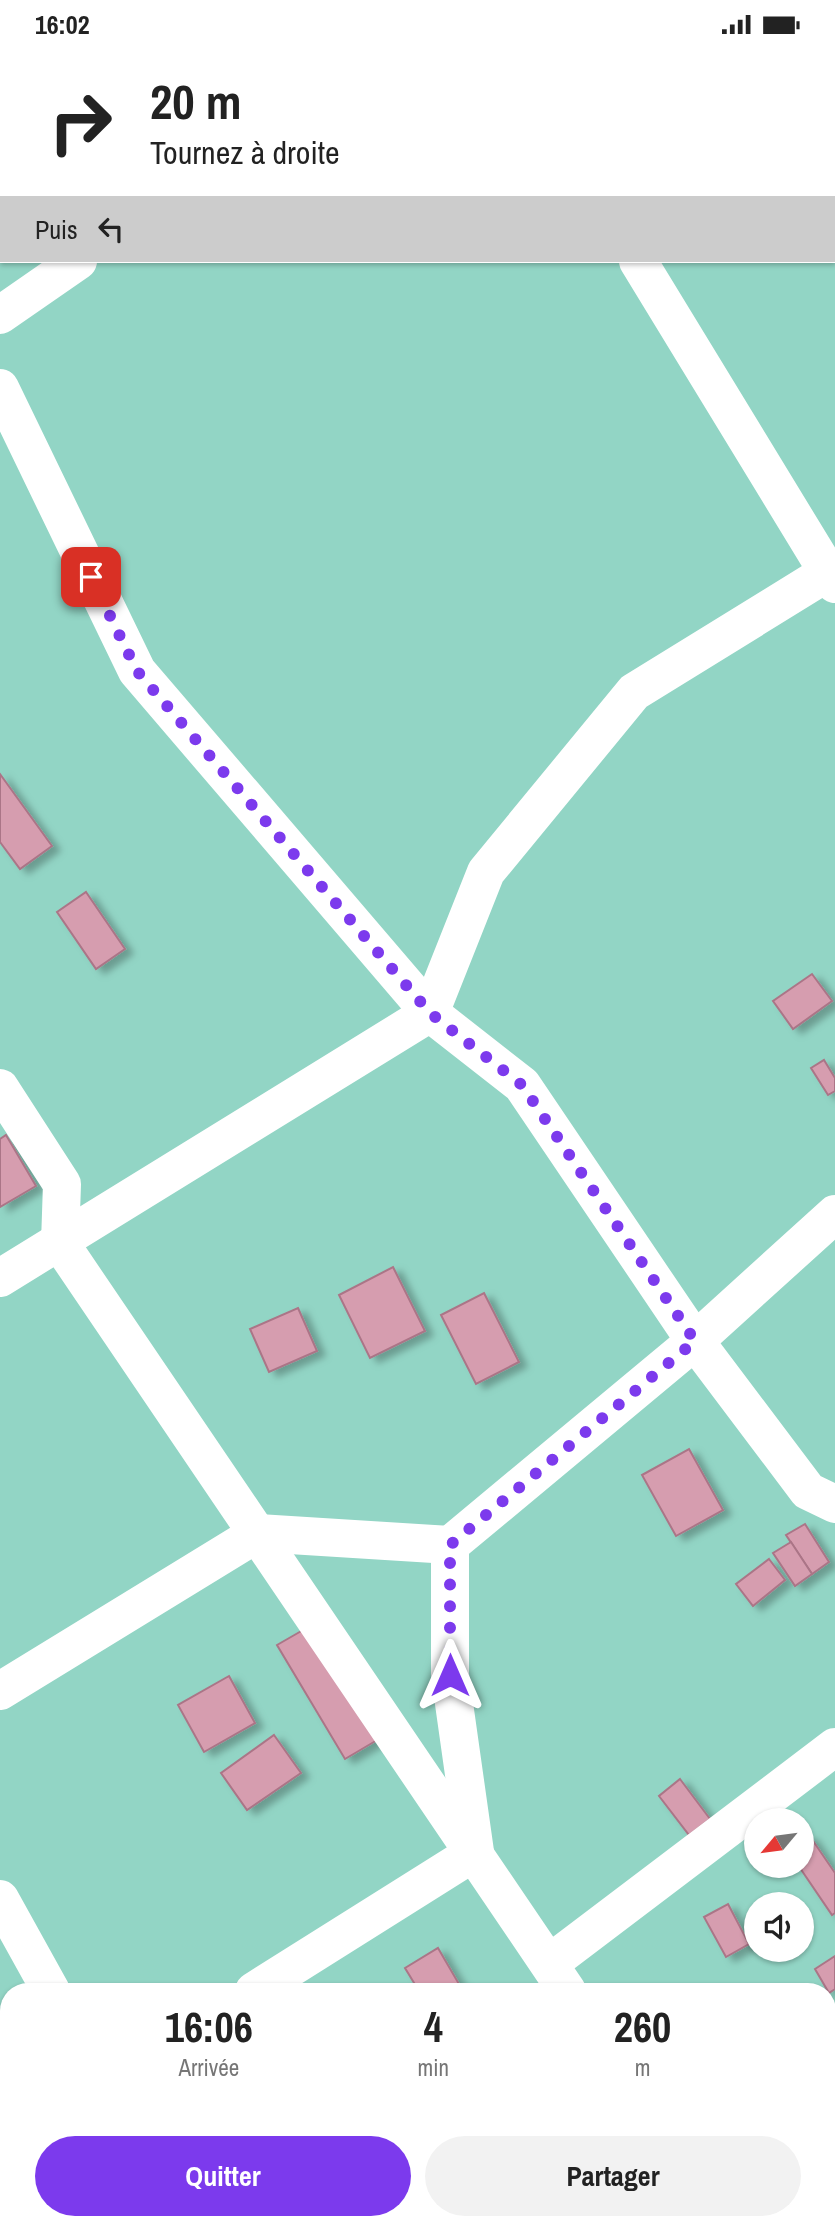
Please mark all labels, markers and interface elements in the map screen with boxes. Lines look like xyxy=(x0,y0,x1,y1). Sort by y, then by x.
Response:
text: 16:02 xyxy=(35,7,90,42)
text: 20 m xyxy=(150,68,242,134)
icon: right xyxy=(35,77,126,168)
text: Tournez à droite xyxy=(150,131,340,174)
icon: left xyxy=(92,210,130,248)
text: Puis xyxy=(35,212,78,247)
pin xyxy=(61,547,121,607)
icon: arrive xyxy=(72,558,110,596)
position arrow xyxy=(413,1638,487,1712)
north arrow xyxy=(744,1808,814,1878)
map controls xyxy=(744,1808,814,1962)
button: sound xyxy=(744,1892,814,1962)
text: 16:06 xyxy=(165,1999,253,2055)
text: 4 xyxy=(424,1999,443,2055)
text: 260 xyxy=(614,1999,671,2055)
text: Arrivée xyxy=(178,2052,239,2083)
text: min xyxy=(418,2052,449,2083)
text: m xyxy=(635,2052,650,2083)
button: Quitter xyxy=(35,2136,411,2216)
button: Partager xyxy=(425,2136,801,2216)

